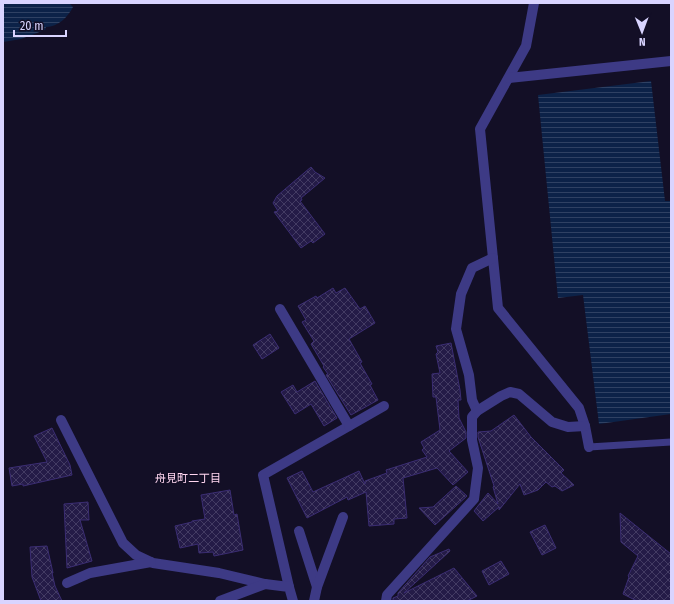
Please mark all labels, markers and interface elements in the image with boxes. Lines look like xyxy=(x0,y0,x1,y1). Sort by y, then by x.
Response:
scale bar xyxy=(14,12,66,38)
north arrow xyxy=(622,12,662,52)
text: 20 m xyxy=(20,19,44,33)
text: N xyxy=(639,35,646,48)
district label: 舟見町二丁目 xyxy=(155,472,221,485)

